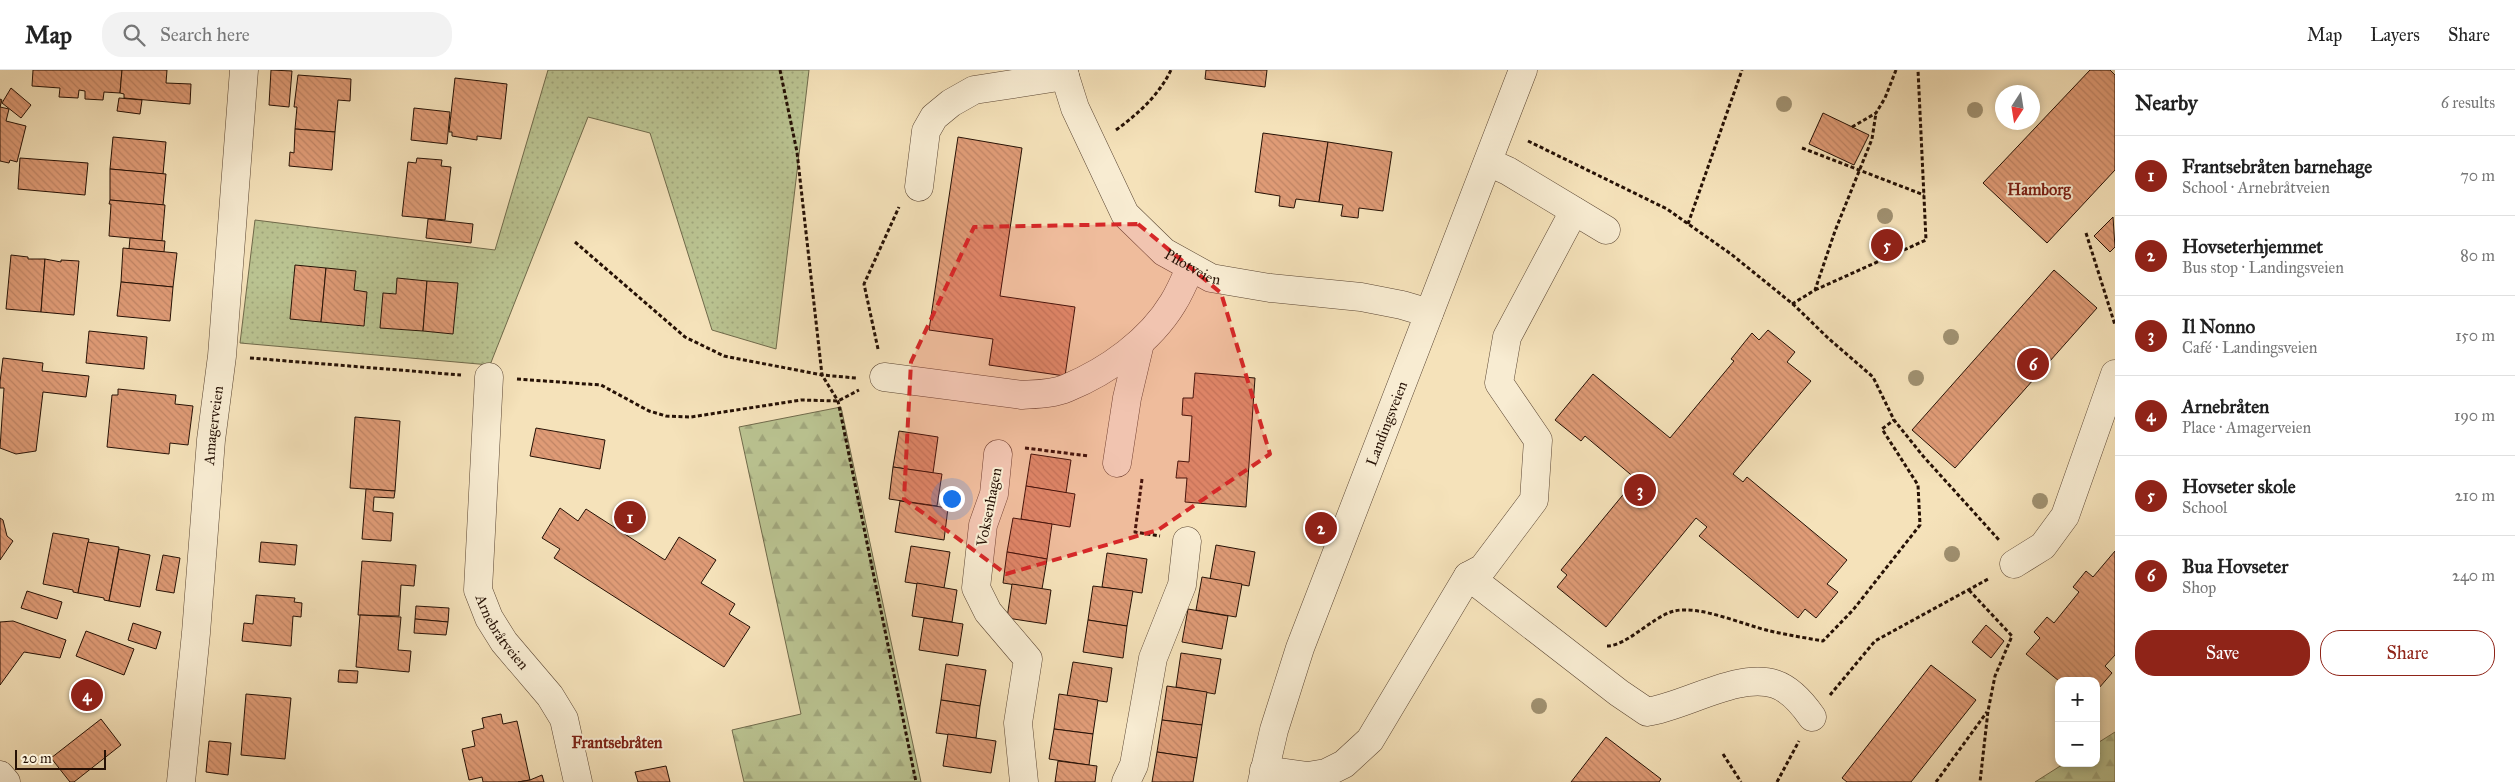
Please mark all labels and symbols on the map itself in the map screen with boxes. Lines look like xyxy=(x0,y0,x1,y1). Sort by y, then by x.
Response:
north arrow xyxy=(1995,85,2040,130)
district label: Hamborg xyxy=(2007,180,2071,200)
pin: 5 xyxy=(1871,226,1903,264)
street label: Pilotveien xyxy=(1161,245,1222,288)
pin: 6 xyxy=(2017,345,2049,383)
street label: Landingsveien xyxy=(1362,378,1411,469)
street label: Amagerveien xyxy=(200,385,227,467)
street label: Voksenhagen xyxy=(972,466,1005,549)
pin: 3 xyxy=(1624,471,1656,509)
your location xyxy=(939,486,965,512)
pin: 1 xyxy=(614,498,646,536)
pin: 2 xyxy=(1305,509,1337,547)
street label: Arnebråtveien xyxy=(471,591,533,673)
pin: 4 xyxy=(71,676,103,714)
district label: Frantsebråten xyxy=(571,733,663,752)
scale bar xyxy=(15,747,106,770)

